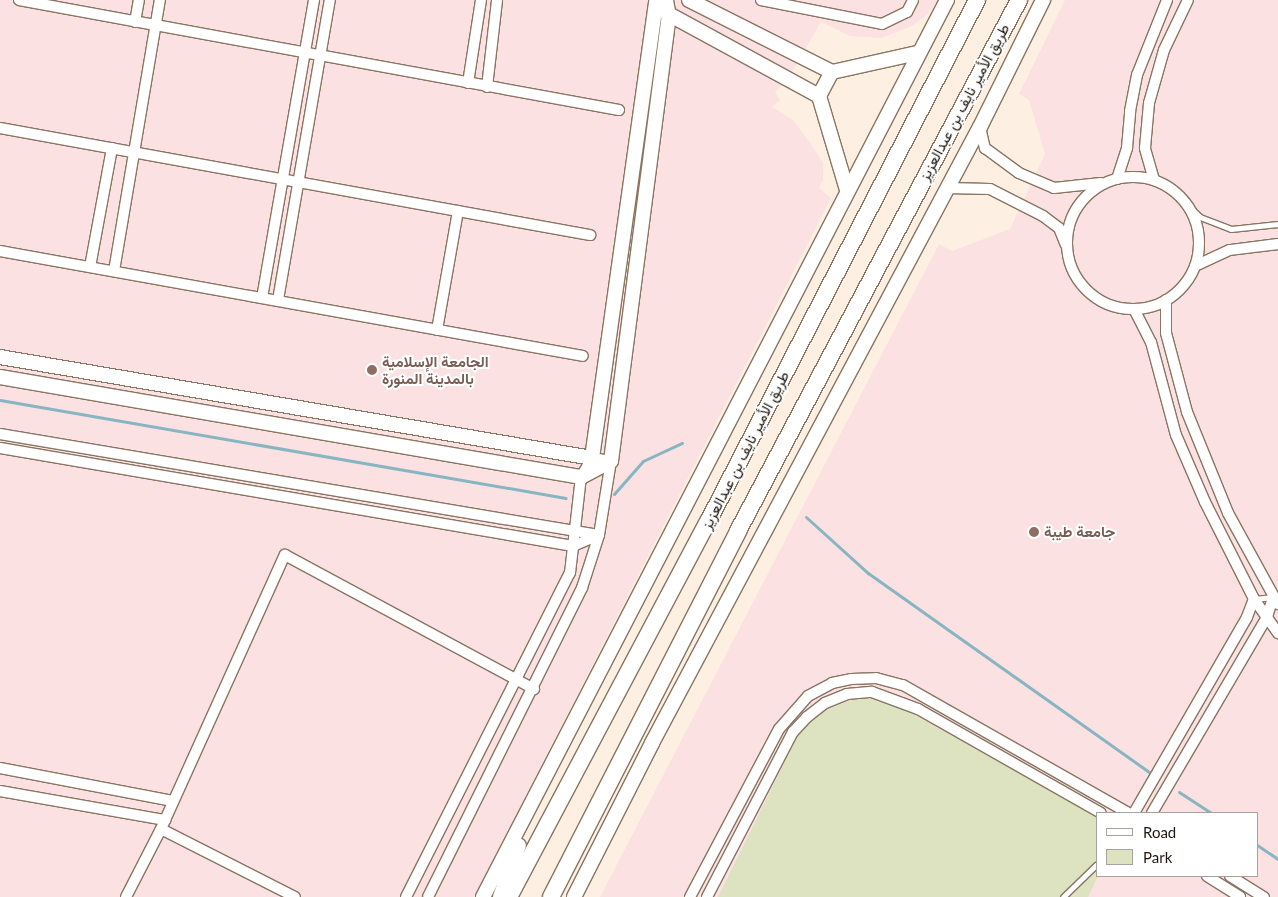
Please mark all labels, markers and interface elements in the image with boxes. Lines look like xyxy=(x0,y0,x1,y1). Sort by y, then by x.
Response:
street label: طريق الأمير نايف بن عبدالعزيز xyxy=(915,20,1013,184)
place label: الجامعة الإسلامية بالمدينة المنورة xyxy=(382,352,489,387)
marker: الجامعة الإسلامية بالمدينة المنورة xyxy=(366,364,378,376)
street label: طريق الأمير نايف بن عبدالعزيز xyxy=(697,368,793,532)
place label: جامعة طيبة xyxy=(1044,523,1115,541)
marker: جامعة طيبة xyxy=(1028,526,1040,538)
legend xyxy=(1096,812,1258,877)
text: Road xyxy=(1143,823,1176,841)
text: Park xyxy=(1143,848,1172,866)

